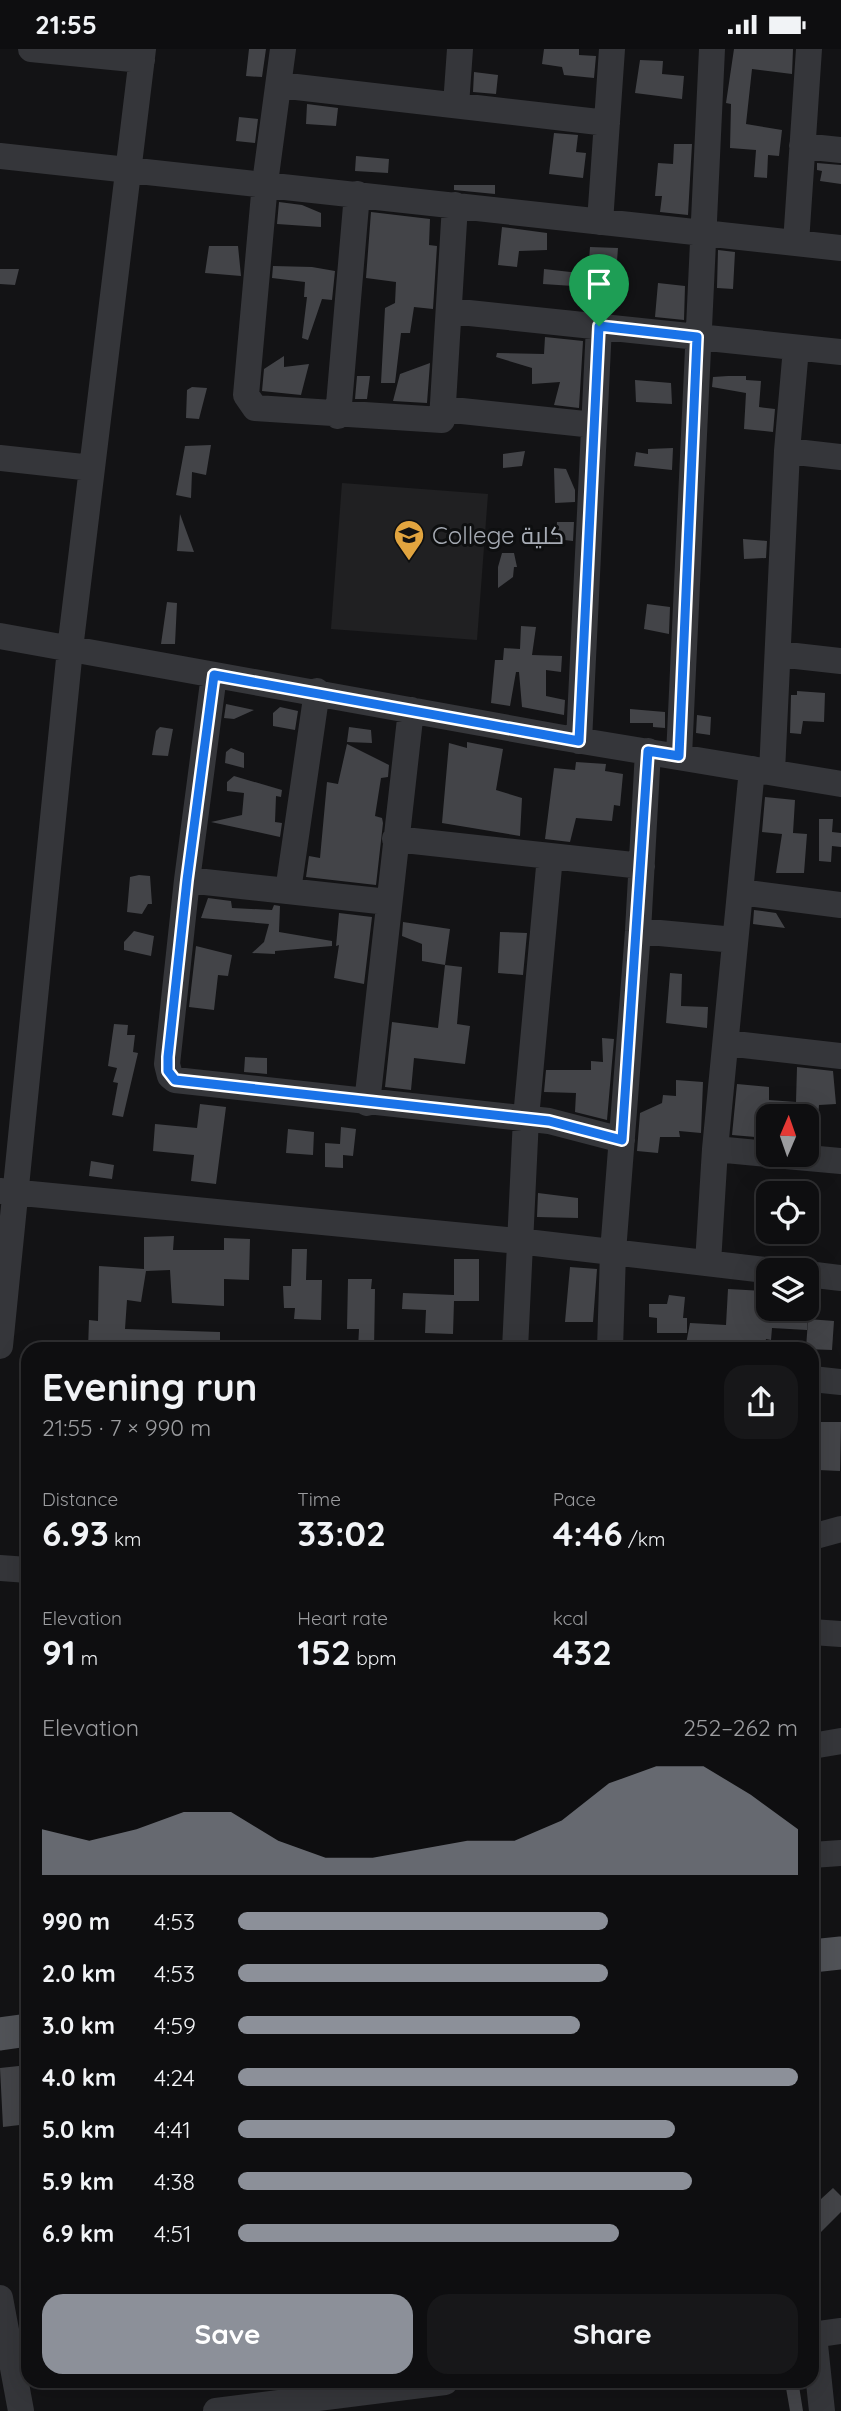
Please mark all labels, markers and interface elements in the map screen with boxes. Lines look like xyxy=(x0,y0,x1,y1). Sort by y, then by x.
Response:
text: 21:55 xyxy=(35,8,97,41)
pin xyxy=(569,254,629,326)
icon: arrive xyxy=(580,265,618,303)
school or university icon: College كلية xyxy=(392,518,426,562)
place label: College كلية xyxy=(432,520,564,550)
north arrow xyxy=(756,1104,819,1167)
map controls xyxy=(756,1104,819,1321)
button: locate xyxy=(756,1181,819,1244)
button: layers xyxy=(756,1258,819,1321)
text: Evening run xyxy=(42,1363,257,1411)
button: share xyxy=(724,1365,798,1439)
text: 21:55 · 7 × 990 m xyxy=(42,1413,211,1442)
text: Distance xyxy=(42,1487,118,1511)
text: Time xyxy=(297,1487,341,1511)
text: Pace xyxy=(553,1487,596,1511)
text: 6.93 xyxy=(42,1511,109,1555)
text: 33:02 xyxy=(297,1511,386,1555)
text: 4:46 xyxy=(553,1511,623,1555)
text: km xyxy=(109,1527,141,1551)
text: /km xyxy=(623,1527,665,1551)
text: Elevation xyxy=(42,1606,122,1630)
text: Heart rate xyxy=(297,1606,388,1630)
text: kcal xyxy=(553,1606,588,1630)
text: 91 xyxy=(42,1630,76,1674)
text: 152 xyxy=(297,1630,351,1674)
text: 432 xyxy=(553,1630,612,1674)
text: m xyxy=(76,1646,98,1670)
text: bpm xyxy=(351,1646,397,1670)
text: Elevation xyxy=(42,1713,139,1742)
text: 252–262 m xyxy=(683,1713,798,1742)
text: 990 m xyxy=(42,1907,110,1936)
text: 4:53 xyxy=(154,1907,195,1936)
text: 2.0 km xyxy=(42,1959,116,1988)
text: 4:53 xyxy=(154,1959,195,1988)
text: 3.0 km xyxy=(42,2011,115,2040)
text: 4:59 xyxy=(154,2011,196,2040)
text: 4.0 km xyxy=(42,2063,116,2092)
text: 4:24 xyxy=(154,2063,195,2092)
text: 5.0 km xyxy=(42,2115,115,2144)
text: 4:41 xyxy=(154,2115,191,2144)
text: 5.9 km xyxy=(42,2167,114,2196)
text: 4:38 xyxy=(154,2167,195,2196)
text: 6.9 km xyxy=(42,2219,114,2248)
text: 4:51 xyxy=(154,2219,191,2248)
button: Save xyxy=(42,2294,413,2374)
button: Share xyxy=(427,2294,798,2374)

